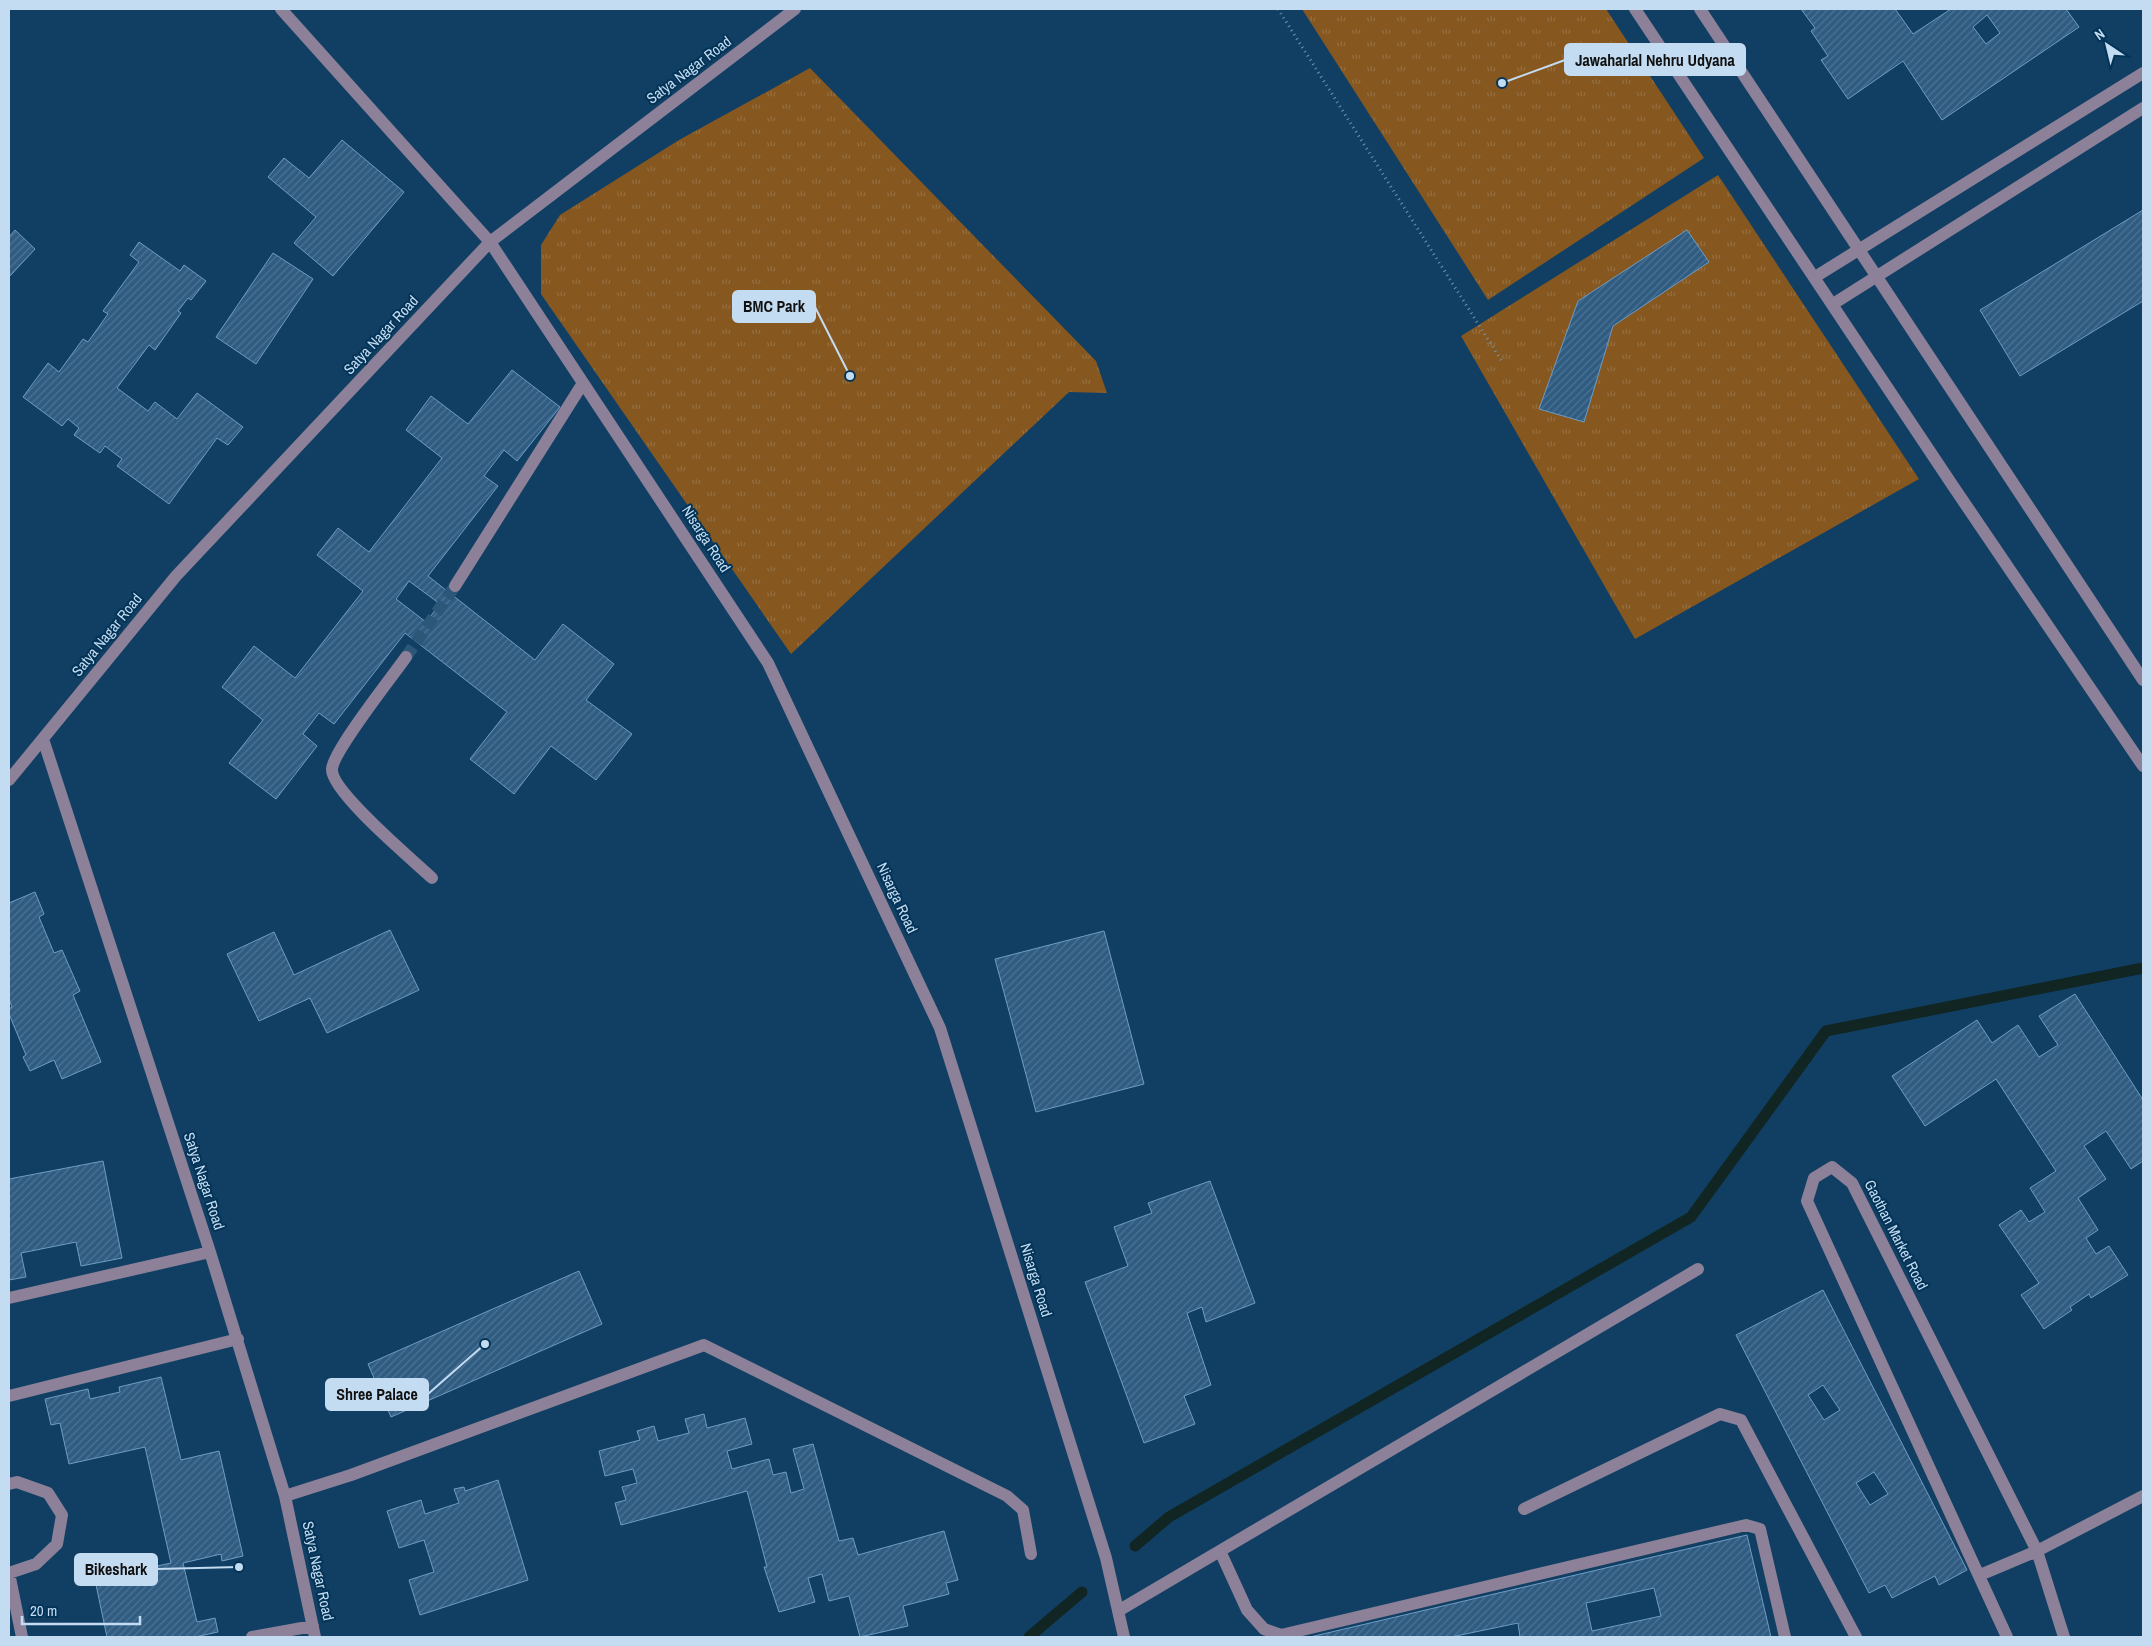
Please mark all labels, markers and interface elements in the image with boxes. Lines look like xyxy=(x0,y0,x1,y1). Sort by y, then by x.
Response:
north arrow xyxy=(2082,20,2132,70)
text: N xyxy=(2091,25,2108,44)
street label: Satya Nagar Road xyxy=(642,31,735,108)
callout: Jawaharlal Nehru Udyana xyxy=(1565,44,1745,75)
text: Jawaharlal Nehru Udyana xyxy=(1575,49,1736,71)
street label: Satya Nagar Road xyxy=(338,290,423,379)
callout: BMC Park xyxy=(733,291,815,322)
text: BMC Park xyxy=(743,295,806,317)
street label: Nisarga Road xyxy=(677,501,736,576)
street label: Satya Nagar Road xyxy=(67,589,147,681)
street label: Nisarga Road xyxy=(872,859,923,937)
street label: Satya Nagar Road xyxy=(179,1129,230,1232)
street label: Gaothan Market Road xyxy=(1860,1176,1933,1293)
street label: Nisarga Road xyxy=(1015,1240,1058,1319)
callout: Shree Palace xyxy=(326,1379,428,1410)
text: Shree Palace xyxy=(336,1383,418,1405)
street label: Satya Nagar Road xyxy=(298,1519,339,1623)
callout: Bikeshark xyxy=(75,1554,157,1585)
text: Bikeshark xyxy=(85,1558,148,1580)
scale bar xyxy=(22,1594,140,1626)
text: 20 m xyxy=(30,1600,57,1621)

